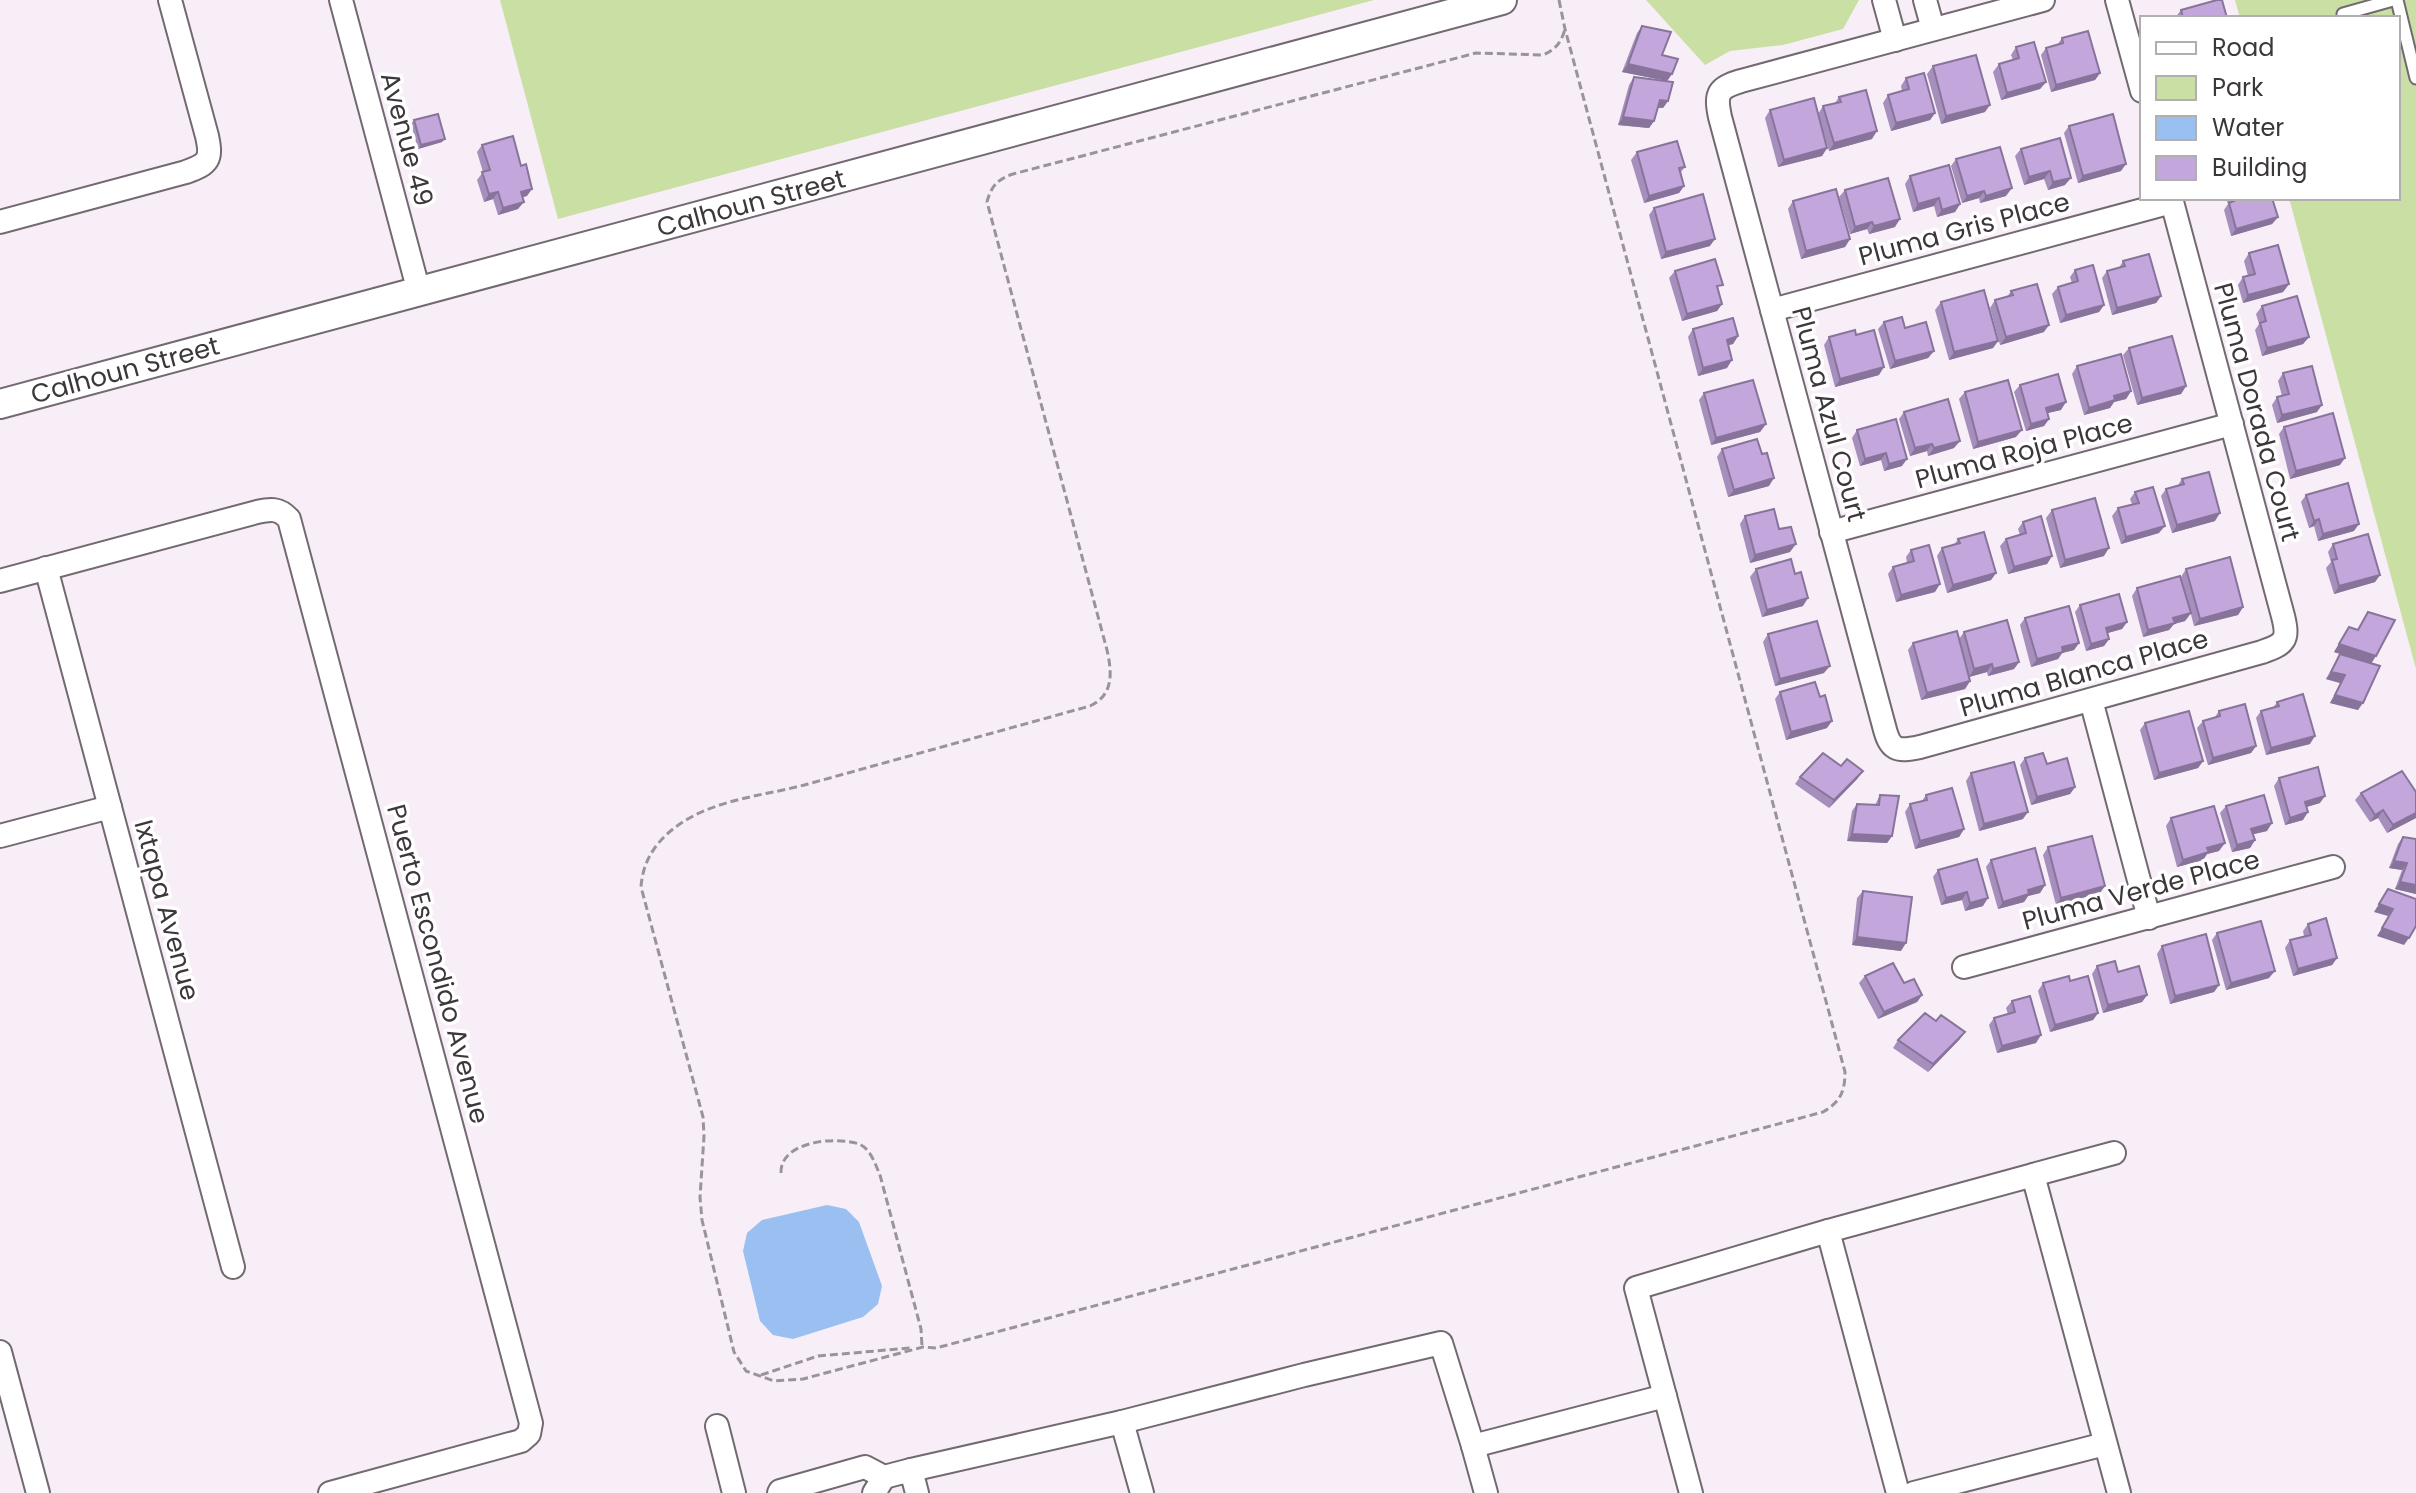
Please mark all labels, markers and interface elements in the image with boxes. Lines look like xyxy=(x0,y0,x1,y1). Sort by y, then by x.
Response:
legend xyxy=(2140,16,2400,200)
text: Road xyxy=(2212,31,2274,64)
street label: Avenue 49 xyxy=(372,68,442,210)
text: Park xyxy=(2212,71,2264,104)
text: Water xyxy=(2212,111,2284,144)
text: Building xyxy=(2212,151,2308,184)
street label: Calhoun Street xyxy=(653,161,849,245)
street label: Pluma Gris Place xyxy=(1854,184,2074,274)
street label: Pluma Dorada Court xyxy=(2205,279,2309,545)
street label: Pluma Azul Court xyxy=(1783,302,1875,526)
street label: Calhoun Street xyxy=(27,328,223,412)
street label: Pluma Roja Place xyxy=(1911,405,2137,497)
street label: Pluma Blanca Place xyxy=(1955,620,2213,726)
street label: Puerto Escondido Avenue xyxy=(378,800,498,1128)
street label: Ixtapa Avenue xyxy=(126,816,208,1004)
street label: Pluma Verde Place xyxy=(2018,841,2264,939)

